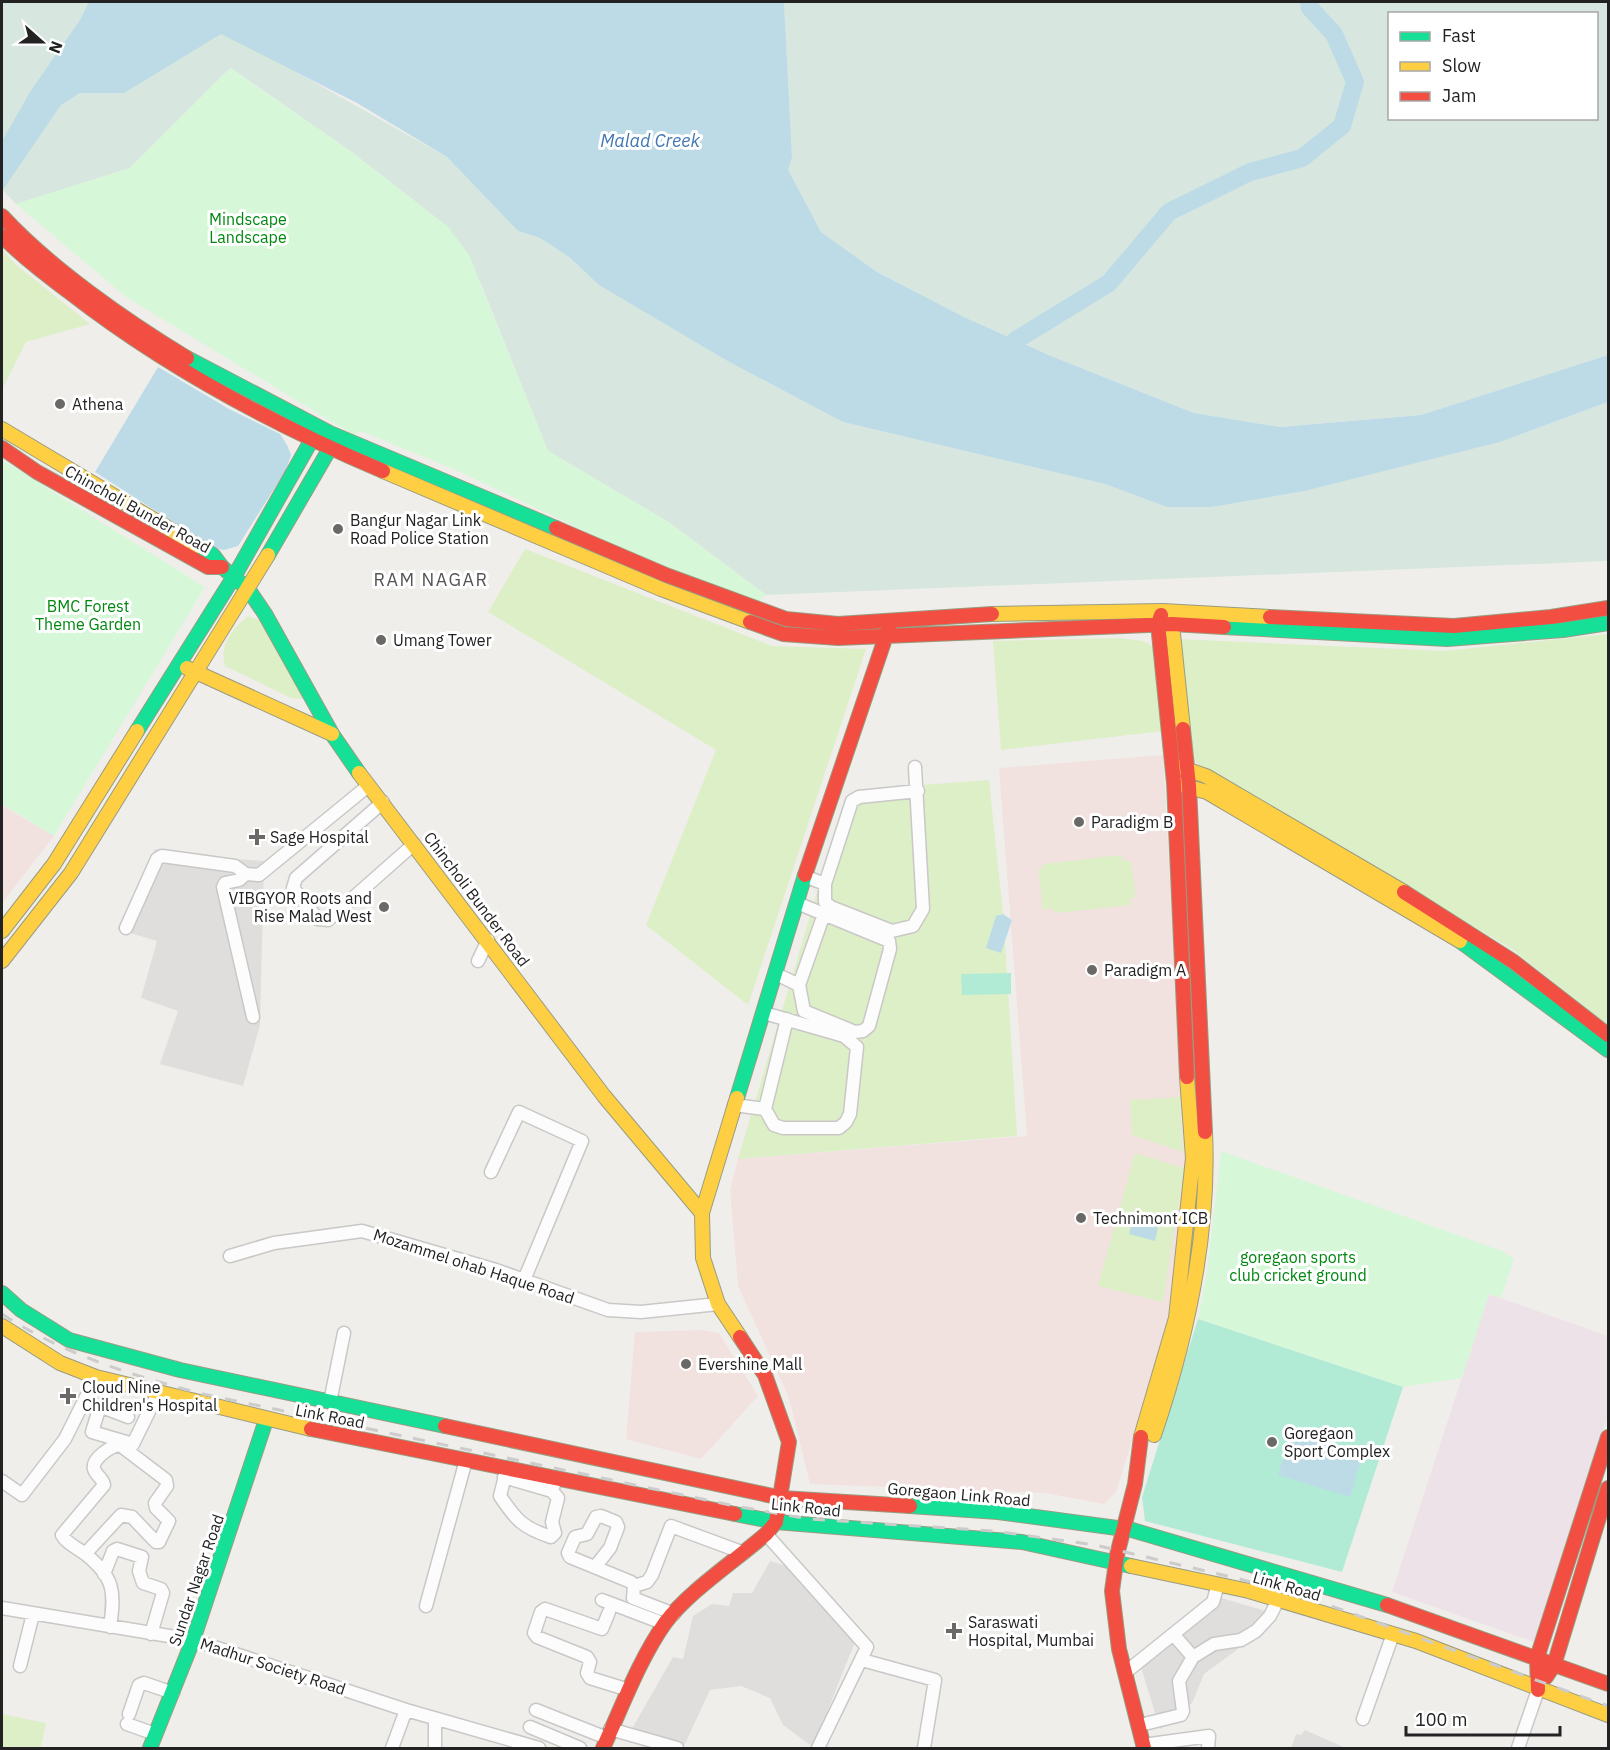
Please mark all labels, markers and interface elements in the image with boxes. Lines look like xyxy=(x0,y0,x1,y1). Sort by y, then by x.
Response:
north arrow xyxy=(12,12,72,72)
legend xyxy=(1388,12,1598,120)
text: Fast xyxy=(1442,24,1476,47)
text: N xyxy=(45,38,67,56)
text: Slow xyxy=(1442,54,1481,77)
text: Jam xyxy=(1442,84,1477,107)
water label: Malad Creek xyxy=(600,129,700,152)
park label: Mindscape Landscape xyxy=(209,209,287,247)
place label: Athena xyxy=(72,394,124,414)
marker: Athena xyxy=(53,397,67,411)
street label: Chincholi Bunder Road xyxy=(62,461,214,557)
place label: Bangur Nagar Link Road Police Station xyxy=(350,510,489,548)
marker: Bangur Nagar Link Road Police Station xyxy=(331,522,345,536)
district label: RAM NAGAR xyxy=(374,568,488,591)
park label: BMC Forest Theme Garden xyxy=(35,596,141,634)
place label: Umang Tower xyxy=(393,630,492,650)
marker: Umang Tower xyxy=(374,633,388,647)
place label: Paradigm B xyxy=(1091,812,1173,832)
marker: Paradigm B xyxy=(1072,815,1086,829)
place label: Sage Hospital xyxy=(270,827,369,847)
marker: Sage Hospital xyxy=(248,828,266,846)
street label: Chincholi Bunder Road xyxy=(420,828,534,970)
place label: VIBGYOR Roots and Rise Malad West xyxy=(228,888,372,926)
marker: VIBGYOR Roots and Rise Malad West xyxy=(377,900,391,914)
place label: Paradigm A xyxy=(1104,960,1186,980)
marker: Paradigm A xyxy=(1085,963,1099,977)
place label: Technimont ICB xyxy=(1093,1208,1208,1228)
marker: Technimont ICB xyxy=(1074,1211,1088,1225)
street label: Mozammel ohab Haque Road xyxy=(371,1224,577,1308)
park label: goregaon sports club cricket ground xyxy=(1229,1247,1367,1285)
place label: Evershine Mall xyxy=(698,1354,802,1374)
marker: Evershine Mall xyxy=(679,1357,693,1371)
place label: Cloud Nine Children's Hospital xyxy=(82,1377,217,1415)
marker: Cloud Nine Children's Hospital xyxy=(59,1387,77,1405)
street label: Link Road xyxy=(294,1399,366,1433)
place label: Goregaon Sport Complex xyxy=(1284,1423,1390,1461)
marker: Goregaon Sport Complex xyxy=(1265,1435,1279,1449)
street label: Goregaon Link Road xyxy=(887,1478,1031,1510)
street label: Link Road xyxy=(770,1493,842,1521)
street label: Sundar Nagar Road xyxy=(164,1511,228,1649)
street label: Link Road xyxy=(1251,1567,1323,1605)
place label: Saraswati Hospital, Mumbai xyxy=(968,1612,1094,1650)
marker: Saraswati Hospital, Mumbai xyxy=(945,1622,963,1640)
street label: Madhur Society Road xyxy=(198,1633,348,1699)
scale bar xyxy=(1406,1699,1560,1737)
text: 100 m xyxy=(1415,1708,1467,1731)

